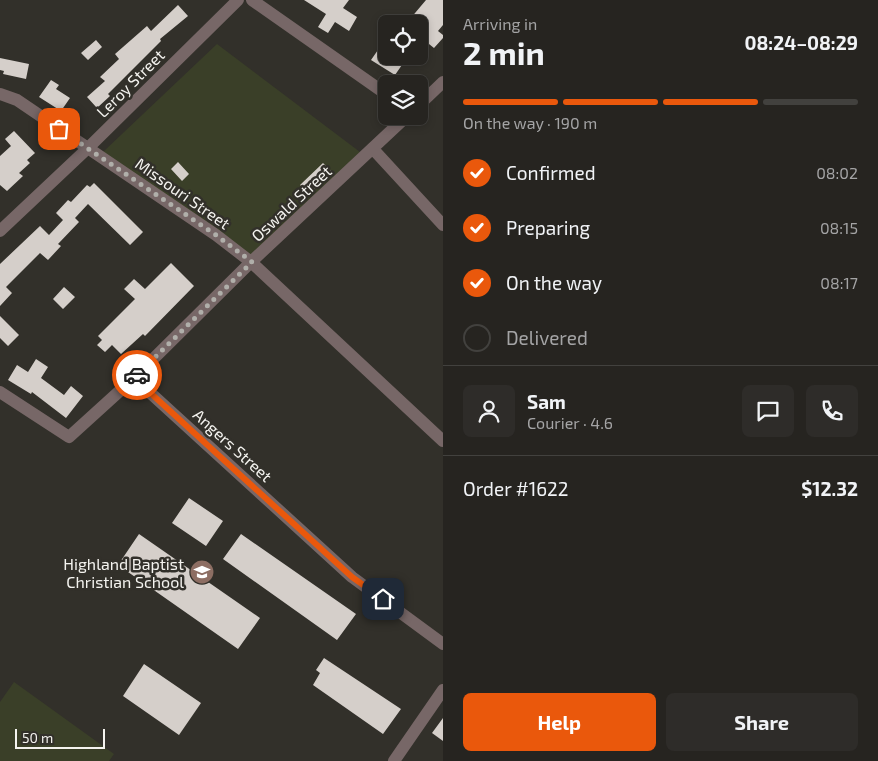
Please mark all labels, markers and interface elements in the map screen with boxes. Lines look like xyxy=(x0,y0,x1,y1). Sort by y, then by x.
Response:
text: Arriving in xyxy=(463,14,537,33)
map controls xyxy=(378,15,428,125)
button: locate xyxy=(378,15,428,65)
text: 08:24–08:29 xyxy=(745,31,858,54)
text: 2 min xyxy=(463,33,545,71)
street label: Leroy Street xyxy=(92,45,168,121)
button: layers xyxy=(378,75,428,125)
pin xyxy=(38,108,80,150)
text: On the way · 190 m xyxy=(463,113,597,132)
icon: bag xyxy=(45,115,73,143)
street label: Missouri Street xyxy=(132,153,234,233)
icon: check xyxy=(463,159,491,187)
street label: Oswald Street xyxy=(247,161,335,245)
text: Confirmed xyxy=(506,161,596,184)
text: 08:02 xyxy=(816,163,858,182)
icon: check xyxy=(463,214,491,242)
text: Preparing xyxy=(506,216,590,239)
text: 08:15 xyxy=(820,218,858,237)
icon: check xyxy=(463,269,491,297)
text: On the way xyxy=(506,271,602,294)
text: 08:17 xyxy=(820,273,858,292)
text: Delivered xyxy=(506,326,588,349)
courier xyxy=(112,350,162,400)
icon: car xyxy=(123,361,151,389)
button: person xyxy=(463,385,515,437)
button: chat xyxy=(742,385,794,437)
button: phone xyxy=(806,385,858,437)
text: Sam xyxy=(527,390,566,413)
street label: Angers Street xyxy=(190,405,276,485)
text: Courier · 4.6 xyxy=(527,413,613,432)
text: Order #1622 xyxy=(463,477,568,500)
text: $12.32 xyxy=(801,477,858,500)
place label: Highland Baptist Christian School xyxy=(63,554,184,591)
school or university icon: Highland Baptist Christian School xyxy=(189,559,215,585)
pin xyxy=(362,578,404,620)
icon: home xyxy=(369,585,397,613)
button: Help xyxy=(463,693,656,751)
button: Share xyxy=(666,693,858,751)
scale bar xyxy=(15,726,105,749)
text: 50 m xyxy=(22,729,53,746)

